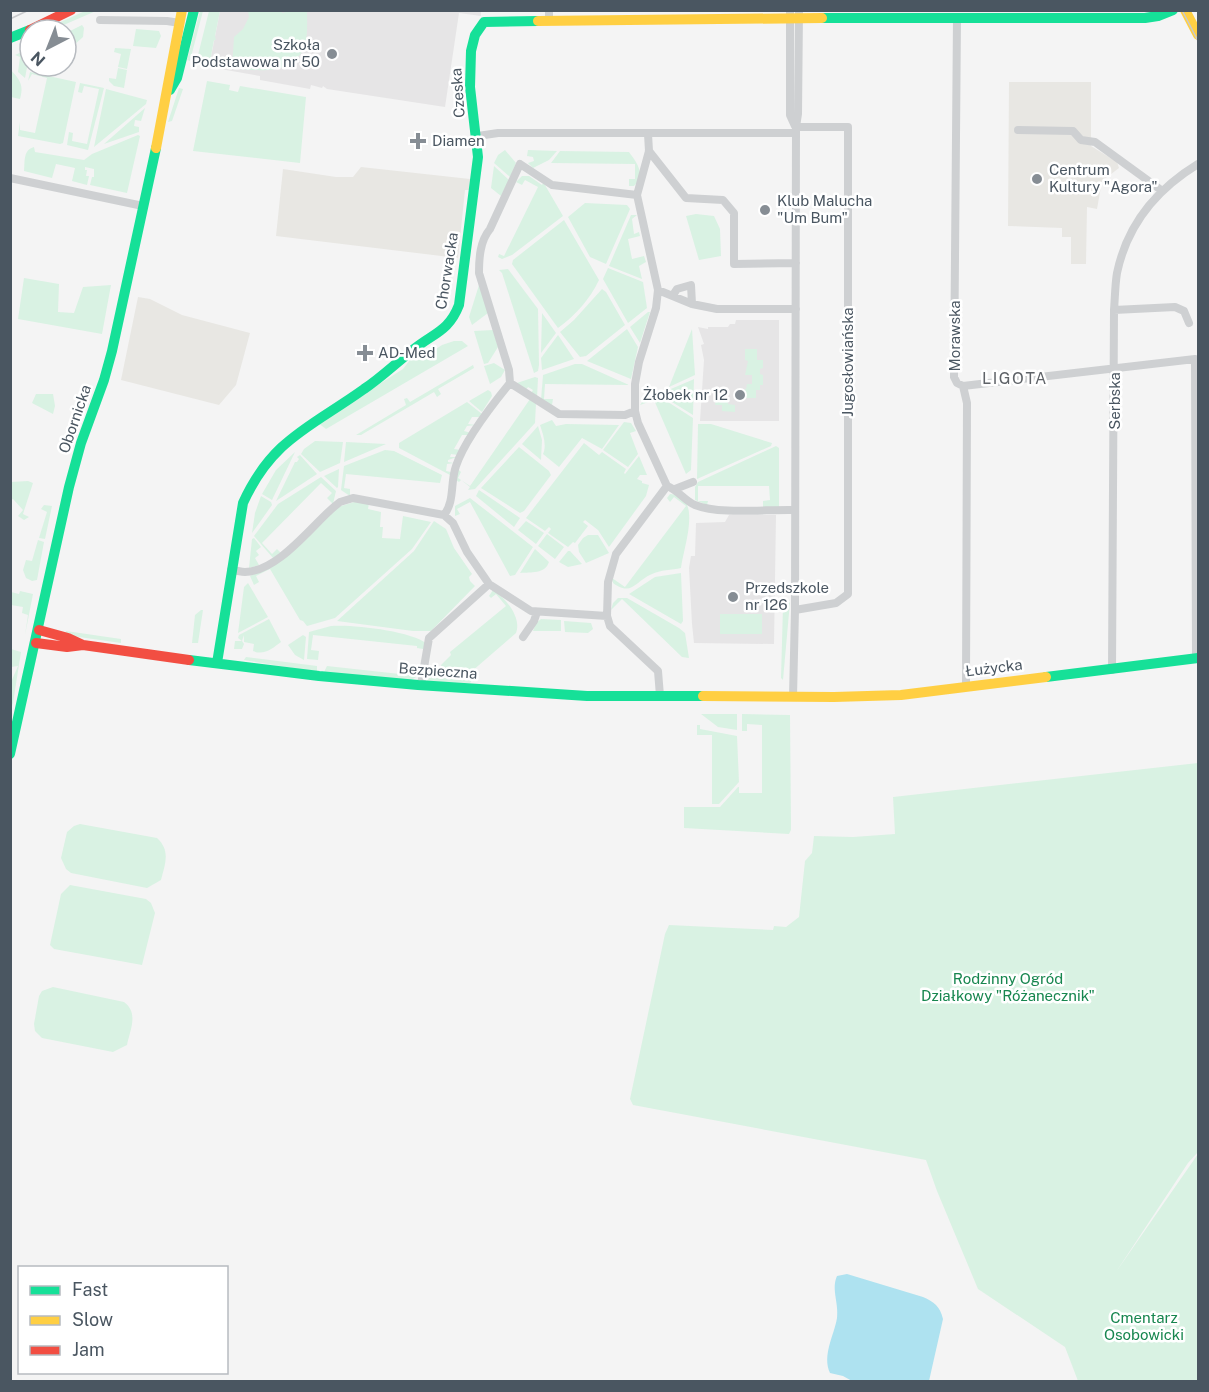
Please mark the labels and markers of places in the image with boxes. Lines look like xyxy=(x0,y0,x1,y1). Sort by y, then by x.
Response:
place label: Szkoła Podstawowa nr 50 xyxy=(192,36,320,70)
marker: Szkoła Podstawowa nr 50 xyxy=(325,47,339,61)
marker: Diamen xyxy=(409,132,427,150)
place label: Diamen xyxy=(432,132,485,149)
place label: Centrum Kultury "Agora" xyxy=(1049,161,1158,195)
marker: Centrum Kultury "Agora" xyxy=(1030,172,1044,186)
place label: Klub Malucha "Um Bum" xyxy=(777,192,872,226)
marker: Klub Malucha "Um Bum" xyxy=(758,203,772,217)
marker: AD-Med xyxy=(356,344,374,362)
place label: AD-Med xyxy=(378,344,435,361)
place label: Żłobek nr 12 xyxy=(643,385,728,403)
marker: Żłobek nr 12 xyxy=(733,388,747,402)
place label: Przedszkole nr 126 xyxy=(745,579,829,613)
marker: Przedszkole nr 126 xyxy=(726,590,740,604)

